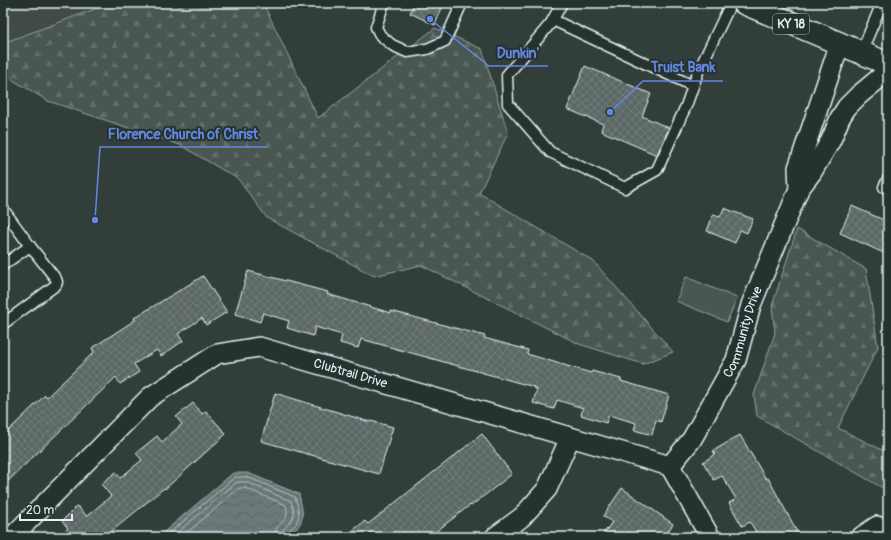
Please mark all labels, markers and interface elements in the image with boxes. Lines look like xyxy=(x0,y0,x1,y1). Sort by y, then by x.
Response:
road number: KY 18 xyxy=(773,14,809,34)
callout: Dunkin' xyxy=(489,40,548,66)
text: Dunkin' xyxy=(497,45,539,62)
callout: Truist Bank xyxy=(643,55,723,81)
text: Truist Bank xyxy=(650,59,715,76)
callout: Florence Church of Christ xyxy=(100,121,267,147)
text: Florence Church of Christ xyxy=(108,126,259,143)
street label: Community Drive xyxy=(720,283,766,380)
street label: Clubtrail Drive xyxy=(312,355,390,392)
scale bar xyxy=(20,496,72,522)
text: 20 m xyxy=(26,503,55,518)

